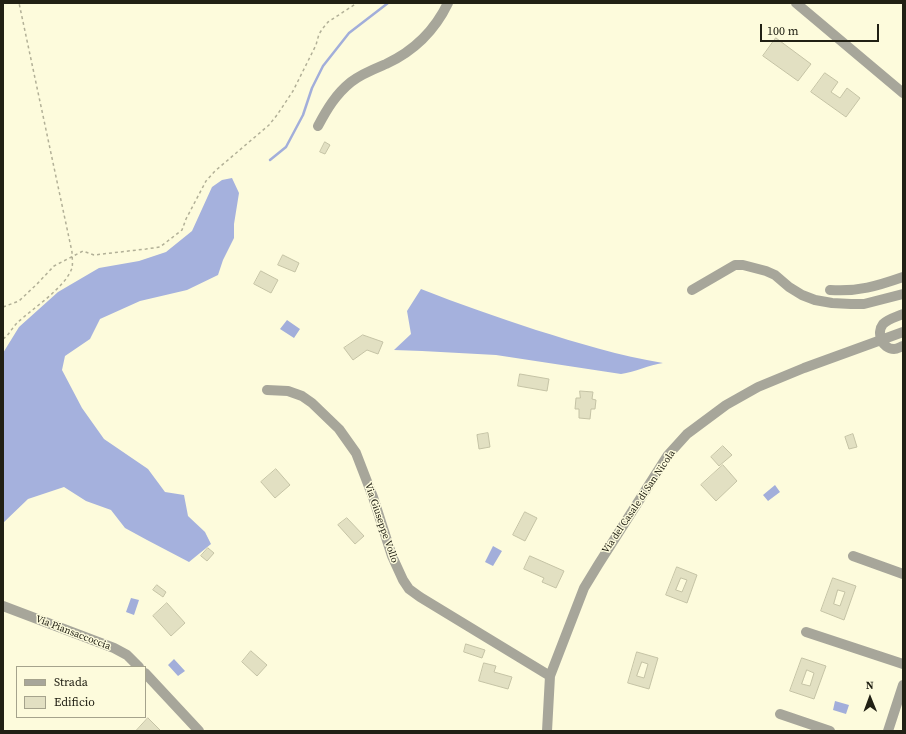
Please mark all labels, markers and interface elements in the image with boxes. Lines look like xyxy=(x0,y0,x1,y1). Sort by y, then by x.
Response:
scale bar xyxy=(762,16,881,42)
text: 100 m xyxy=(767,23,799,39)
street label: Via del Casale di San Nicola xyxy=(600,448,678,556)
street label: Via Giuseppe Vollo xyxy=(362,481,400,565)
street label: Via Piansaccoccia xyxy=(34,613,112,653)
legend xyxy=(16,666,146,718)
text: Strada xyxy=(54,674,88,690)
north arrow xyxy=(850,678,890,718)
text: N xyxy=(866,678,874,693)
text: Edificio xyxy=(54,694,95,710)

